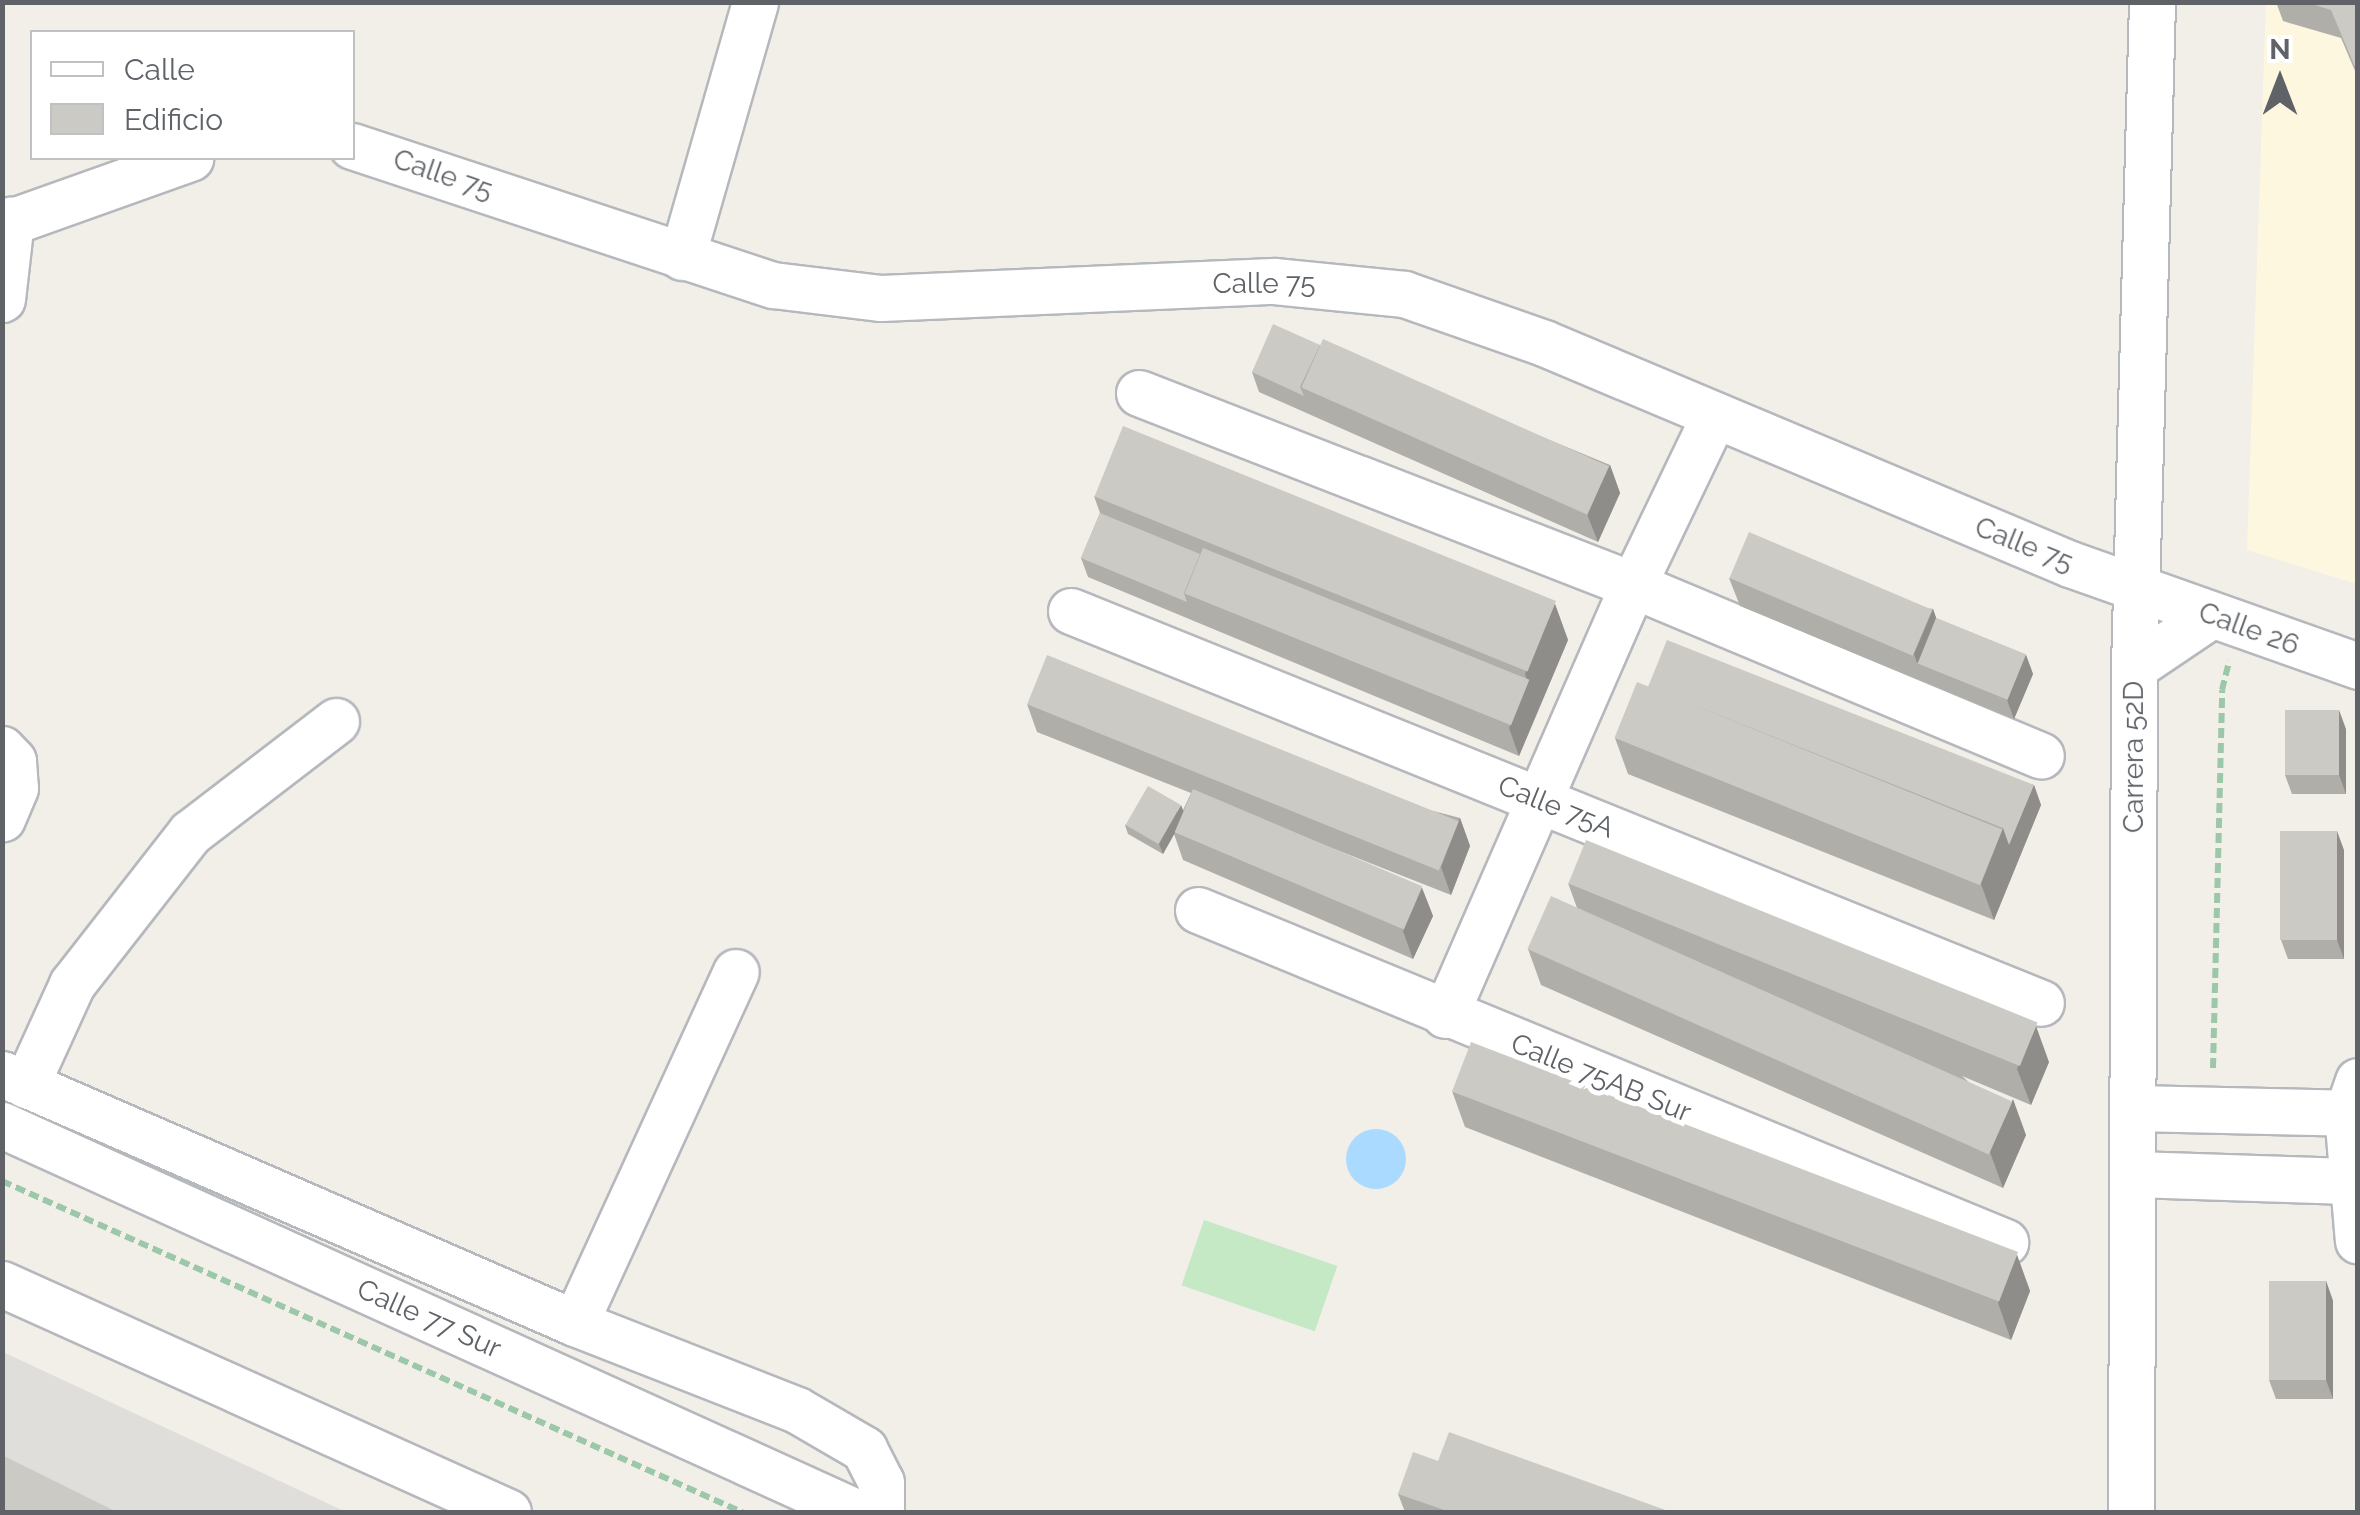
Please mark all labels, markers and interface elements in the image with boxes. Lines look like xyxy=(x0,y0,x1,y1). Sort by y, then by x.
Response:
legend xyxy=(30,30,355,160)
north arrow xyxy=(2230,30,2330,130)
text: N xyxy=(2269,33,2291,66)
text: Calle xyxy=(124,52,195,87)
text: Edificio xyxy=(124,102,223,137)
street label: Calle 75 xyxy=(389,142,497,208)
street label: Calle 75 xyxy=(1212,267,1316,301)
street label: Calle 75 xyxy=(1970,510,2078,580)
street label: Calle 26 xyxy=(2194,595,2304,663)
street label: Carrera 52D xyxy=(2117,681,2151,833)
street label: Calle 75A xyxy=(1493,769,1619,845)
street label: Calle 75AB Sur xyxy=(1506,1027,1696,1129)
street label: Calle 77 Sur xyxy=(352,1272,506,1366)

